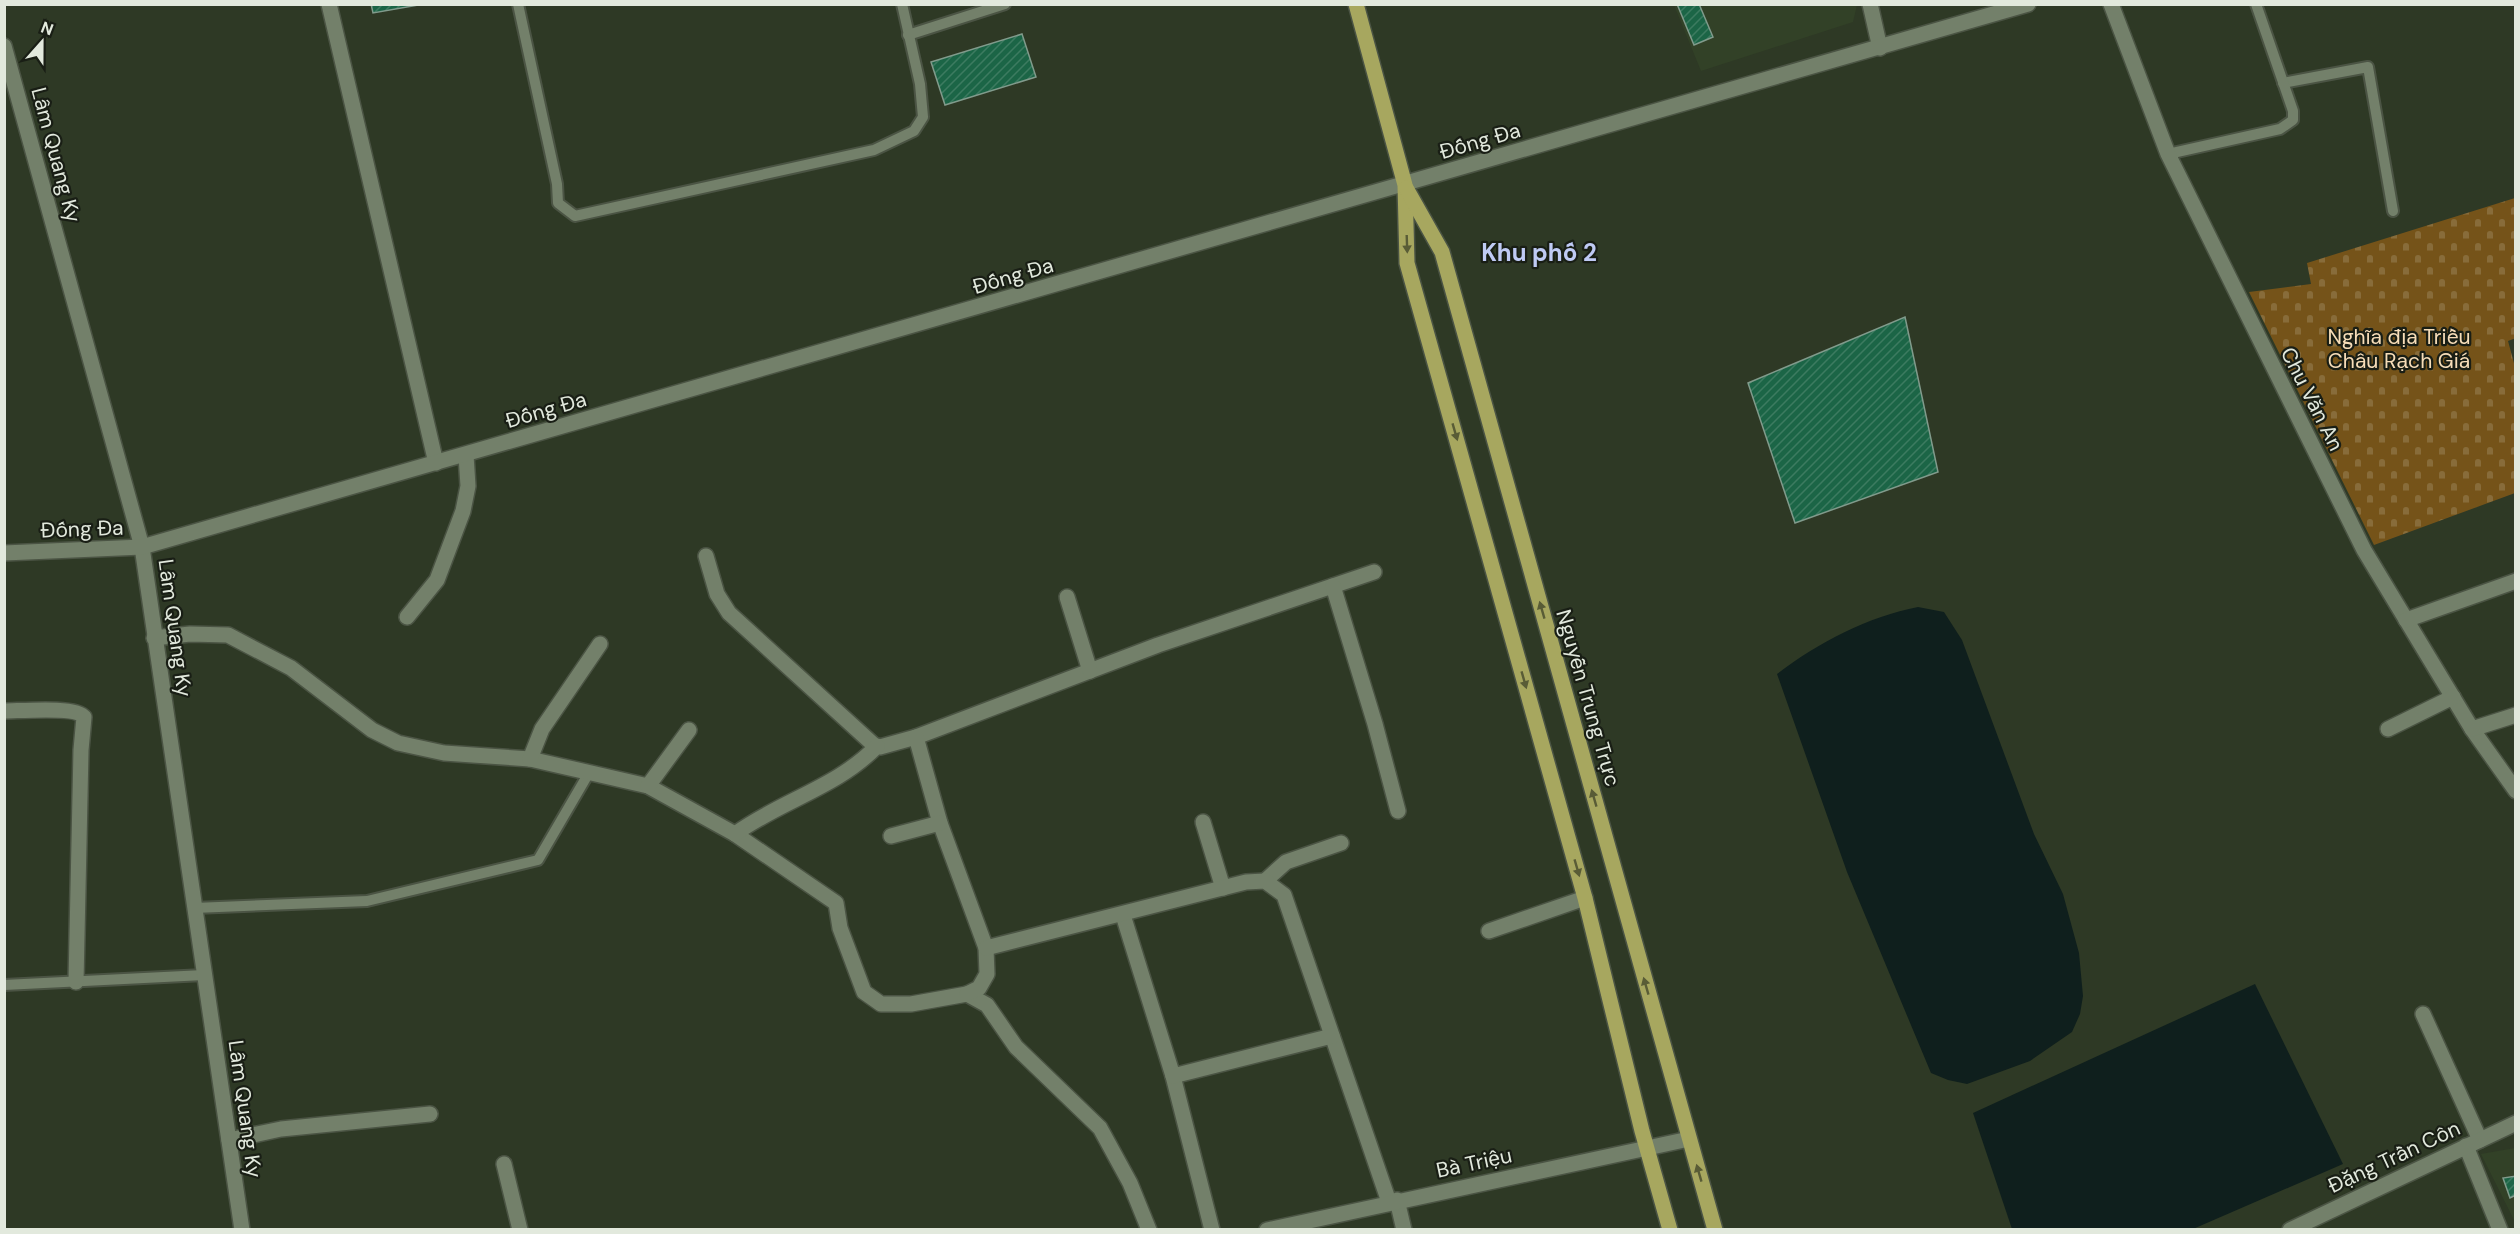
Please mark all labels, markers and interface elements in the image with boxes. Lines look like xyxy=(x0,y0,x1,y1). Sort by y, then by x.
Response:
north arrow xyxy=(12,12,72,72)
text: N xyxy=(38,17,56,40)
street label: Lâm Quang Ky xyxy=(25,84,88,226)
street label: Đống Đa xyxy=(1436,116,1524,166)
one-way arrow xyxy=(1402,234,1411,253)
district label: Khu phố 2 xyxy=(1481,237,1597,268)
street label: Đống Đa xyxy=(969,251,1057,301)
park label: Nghĩa địa Triều Châu Rạch Giá xyxy=(2327,323,2471,375)
street label: Chu Văn An xyxy=(2274,342,2350,456)
street label: Đống Đa xyxy=(502,385,590,435)
one-way arrow xyxy=(1450,423,1460,441)
street label: Đống Đa xyxy=(40,514,124,544)
street label: Lâm Quang Ky xyxy=(151,557,199,699)
one-way arrow xyxy=(1536,601,1546,619)
street label: Nguyễn Trung Trực xyxy=(1549,606,1627,790)
one-way arrow xyxy=(1520,672,1529,690)
one-way arrow xyxy=(1589,789,1598,807)
one-way arrow xyxy=(1572,859,1582,877)
one-way arrow xyxy=(1641,976,1651,995)
street label: Lâm Quang Ky xyxy=(221,1038,269,1180)
street label: Đặng Trần Côn xyxy=(2323,1114,2465,1200)
street label: Bà Triệu xyxy=(1434,1141,1514,1185)
one-way arrow xyxy=(1694,1164,1703,1182)

